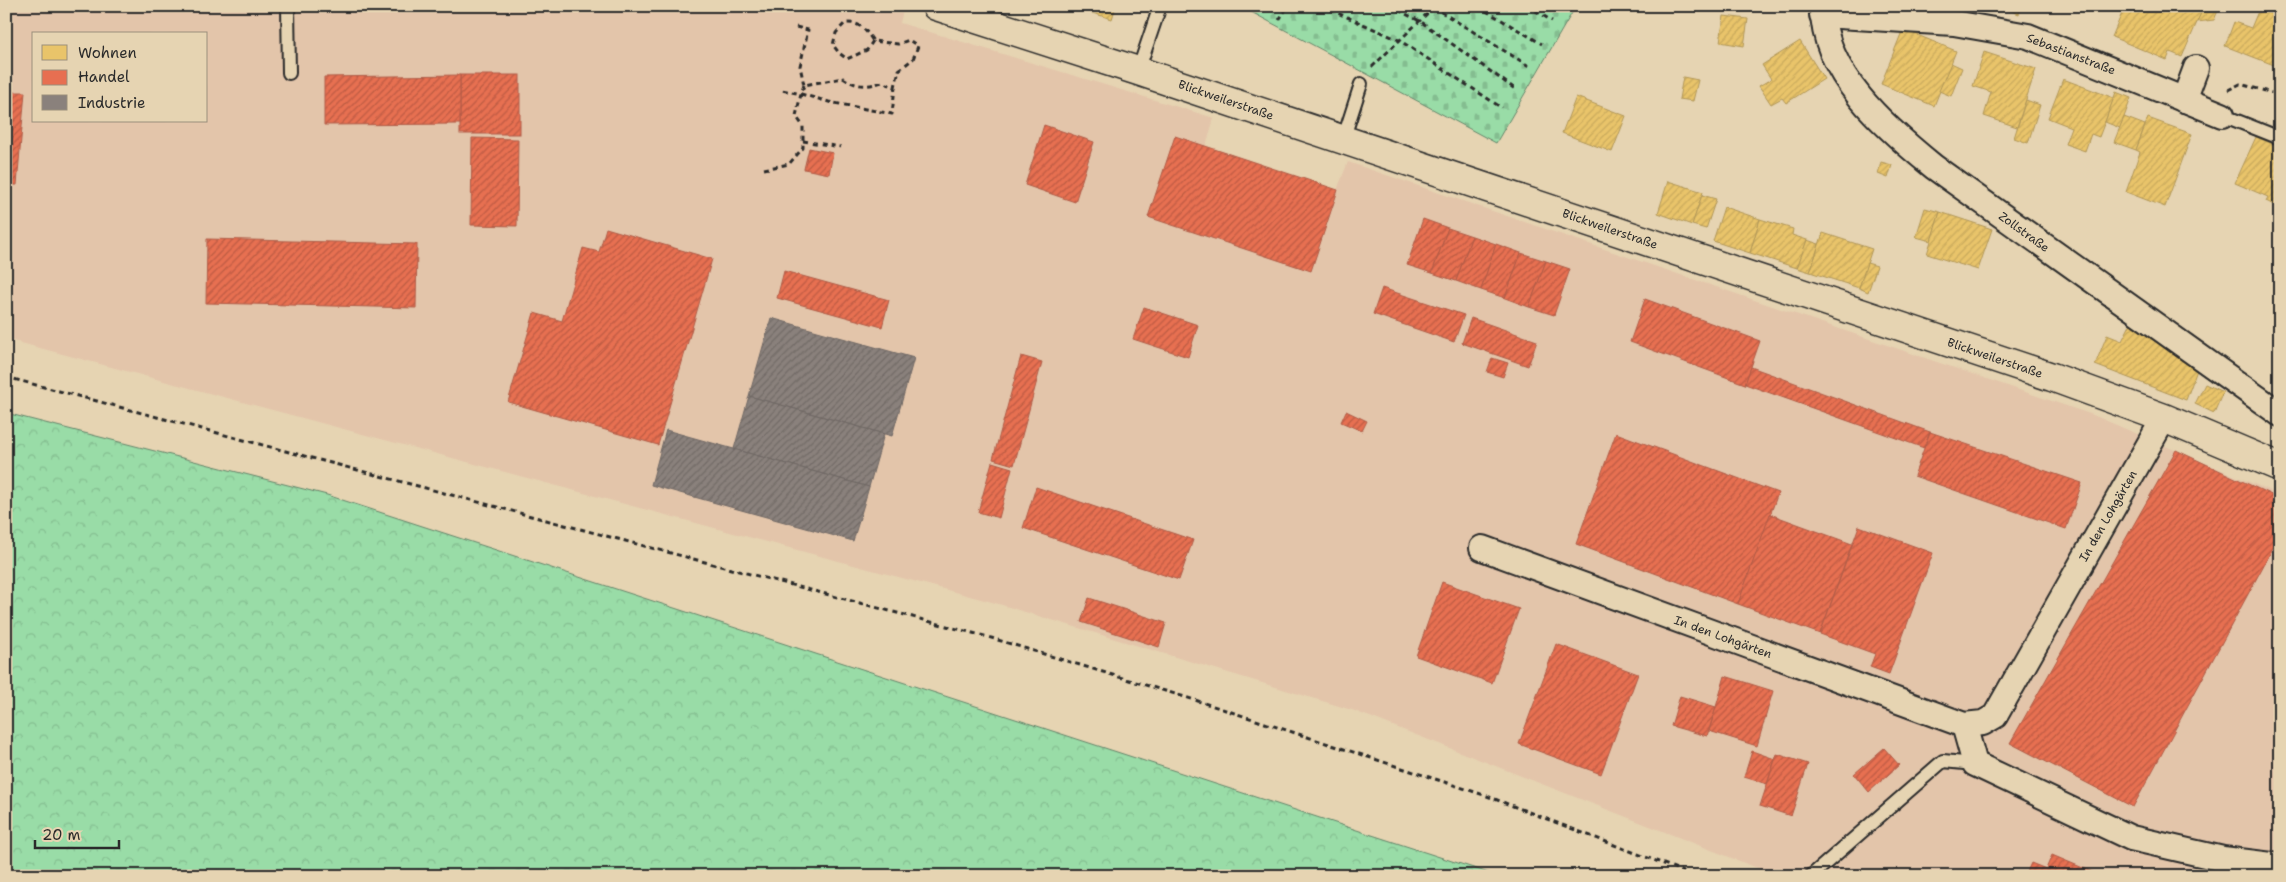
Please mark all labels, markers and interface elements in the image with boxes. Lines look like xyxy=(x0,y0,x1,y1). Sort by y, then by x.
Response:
street label: Sebastianstraße xyxy=(2024,30,2118,78)
legend xyxy=(32,32,208,122)
text: Wohnen xyxy=(78,43,137,63)
text: Handel xyxy=(78,67,130,87)
street label: Blickweilerstraße xyxy=(1176,76,1276,124)
text: Industrie xyxy=(78,93,145,113)
street label: Blickweilerstraße xyxy=(1560,205,1660,253)
street label: Zollstraße xyxy=(1995,208,2053,256)
street label: Blickweilerstraße xyxy=(1945,334,2045,382)
street label: In den Lohgärten xyxy=(2075,467,2141,565)
street label: In den Lohgärten xyxy=(1672,612,1774,662)
scale bar xyxy=(35,817,119,849)
text: 20 m xyxy=(42,825,81,845)

